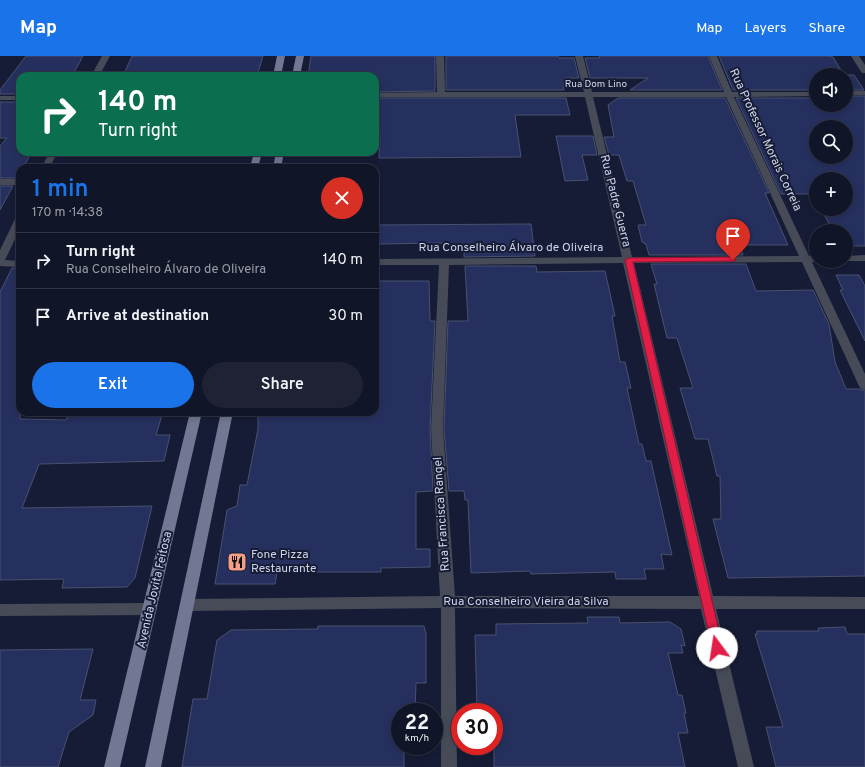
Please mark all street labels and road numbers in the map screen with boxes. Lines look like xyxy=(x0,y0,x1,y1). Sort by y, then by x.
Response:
street label: Rua Professor Morais Correia xyxy=(725,66,805,214)
street label: Rua Dom Lino xyxy=(565,78,628,91)
street label: Rua Padre Guerra xyxy=(596,153,634,249)
street label: Rua Conselheiro Álvaro de Oliveira xyxy=(419,240,603,256)
street label: Rua Francisca Rangel xyxy=(430,456,454,572)
street label: Avenida Jovita Feitosa xyxy=(134,530,176,650)
street label: Rua Conselheiro Vieira da Silva xyxy=(443,594,609,610)

